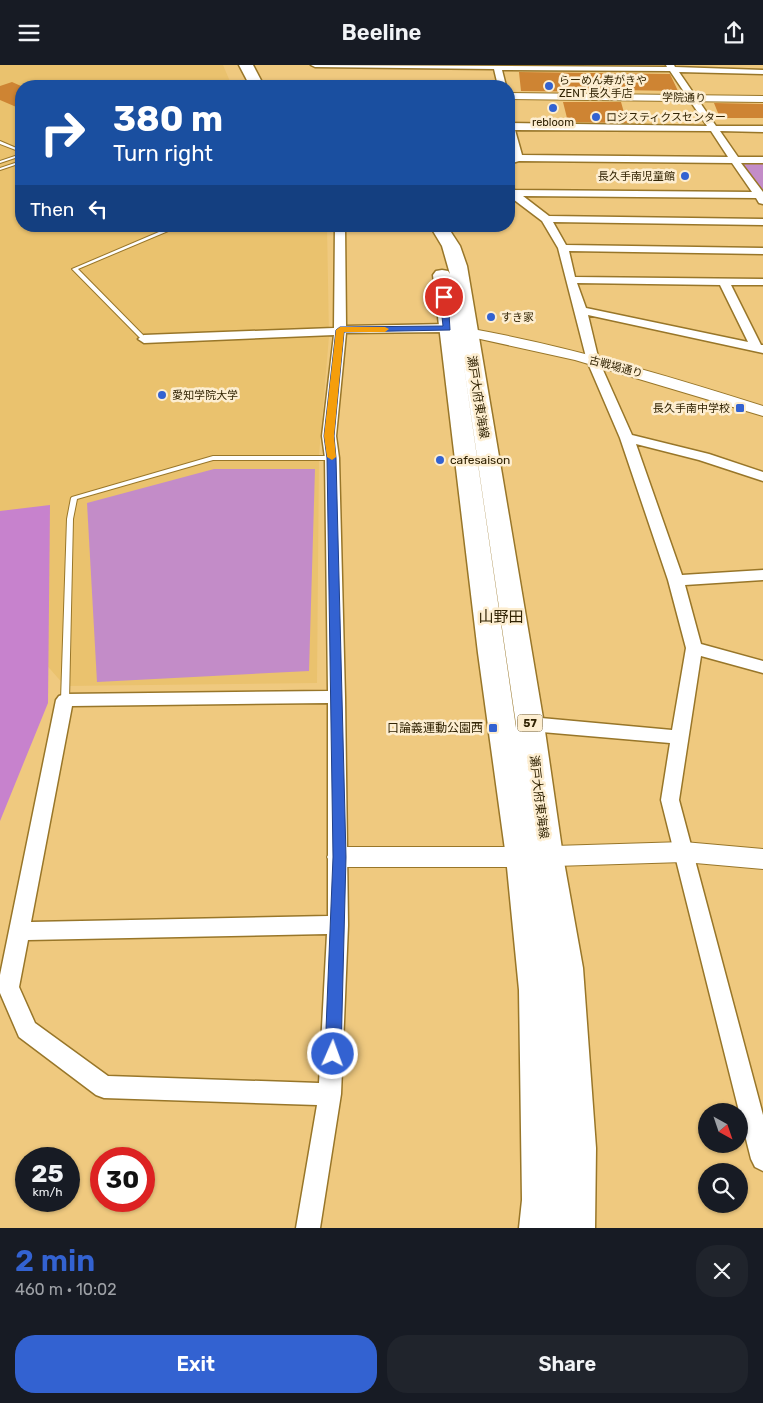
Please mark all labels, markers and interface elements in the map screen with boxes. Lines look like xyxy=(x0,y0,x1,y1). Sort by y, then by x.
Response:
icon: menu xyxy=(15,19,43,47)
text: Beeline xyxy=(342,19,421,46)
icon: share xyxy=(720,19,748,47)
place label: らーめん寿がきや ZENT 長久手店 xyxy=(559,74,647,100)
marker: らーめん寿がきや ZENT 長久手店 xyxy=(543,80,555,92)
street label: 学院通り xyxy=(662,91,706,105)
text: 380 m xyxy=(113,98,223,140)
icon: right xyxy=(30,100,95,165)
marker: rebloom xyxy=(547,102,559,114)
marker: ロジスティクスセンター xyxy=(590,111,602,123)
place label: ロジスティクスセンター xyxy=(606,111,726,124)
place label: rebloom xyxy=(532,116,574,129)
text: Turn right xyxy=(113,140,213,167)
place label: 長久手南児童館 xyxy=(598,170,675,183)
marker: 長久手南児童館 xyxy=(679,170,691,182)
icon: left xyxy=(84,195,112,223)
text: Then xyxy=(30,198,74,221)
pin xyxy=(423,276,465,318)
icon: arrive xyxy=(430,283,458,311)
marker: すき家 xyxy=(485,311,497,323)
place label: すき家 xyxy=(501,311,534,324)
street label: 瀬戸大府東海線 xyxy=(465,354,491,440)
street label: 古戦場通り xyxy=(588,354,644,380)
marker: 愛知学院大学 xyxy=(156,389,168,401)
place label: 愛知学院大学 xyxy=(172,389,238,402)
place label: 長久手南中学校 xyxy=(653,402,730,415)
marker: 長久手南中学校 xyxy=(734,402,746,414)
place label: cafesaison xyxy=(450,453,510,467)
marker: cafesaison xyxy=(434,454,446,466)
district label: 山野田 xyxy=(478,608,524,626)
road number: 57 xyxy=(518,715,542,731)
place label: 口論義運動公園西 xyxy=(387,721,483,735)
marker: 口論義運動公園西 xyxy=(487,722,499,734)
street label: 瀬戸大府東海線 xyxy=(527,754,551,840)
position arrow xyxy=(306,1027,358,1079)
north arrow xyxy=(698,1103,748,1153)
map controls xyxy=(698,1103,748,1213)
speed limit sign: 30 xyxy=(90,1147,155,1212)
text: 25 xyxy=(31,1159,64,1188)
button: search xyxy=(698,1163,748,1213)
text: km/h xyxy=(33,1185,62,1199)
text: 2 min xyxy=(15,1243,95,1279)
button: close xyxy=(696,1245,748,1297)
text: 460 m · 10:02 xyxy=(15,1280,117,1299)
button: Exit xyxy=(15,1335,377,1393)
button: Share xyxy=(387,1335,748,1393)

